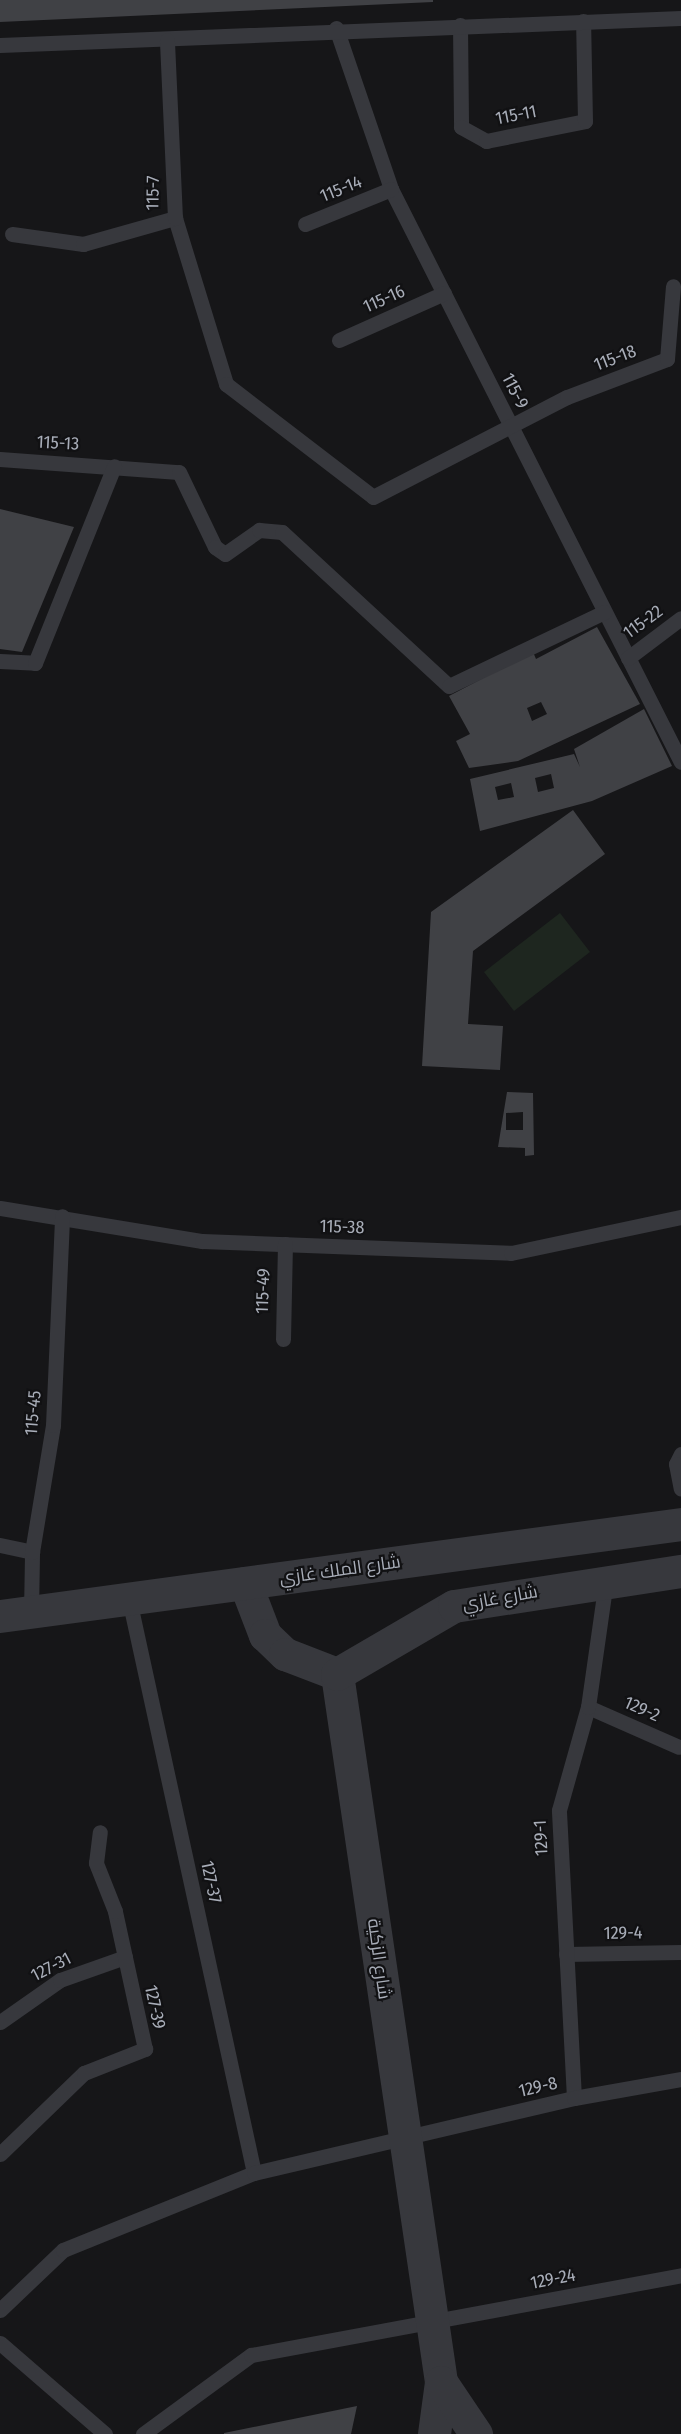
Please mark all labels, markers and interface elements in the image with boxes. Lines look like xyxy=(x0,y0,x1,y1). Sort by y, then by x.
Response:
street label: 115-11 xyxy=(494,100,538,130)
street label: 115-14 xyxy=(317,171,365,207)
street label: 115-7 xyxy=(142,175,164,211)
street label: 115-16 xyxy=(360,280,408,318)
street label: 115-18 xyxy=(591,340,639,376)
street label: 115-9 xyxy=(497,369,533,413)
street label: 115-13 xyxy=(36,431,80,455)
street label: 115-22 xyxy=(619,600,667,644)
street label: 115-38 xyxy=(319,1215,365,1239)
street label: 115-49 xyxy=(251,1268,275,1314)
street label: 115-45 xyxy=(20,1389,46,1437)
street label: شارع الملك غازي xyxy=(278,1551,402,1589)
street label: شارع غازي xyxy=(461,1581,539,1615)
street label: 129-2 xyxy=(621,1692,663,1726)
street label: 129-1 xyxy=(529,1819,553,1857)
street label: 127-37 xyxy=(196,1859,226,1905)
street label: شارع الزكية xyxy=(363,1917,395,2001)
street label: 129-4 xyxy=(603,1922,643,1944)
street label: 127-31 xyxy=(27,1948,75,1986)
street label: 127-39 xyxy=(140,1983,170,2031)
street label: 129-8 xyxy=(516,2072,560,2102)
street label: 129-24 xyxy=(529,2264,577,2294)

